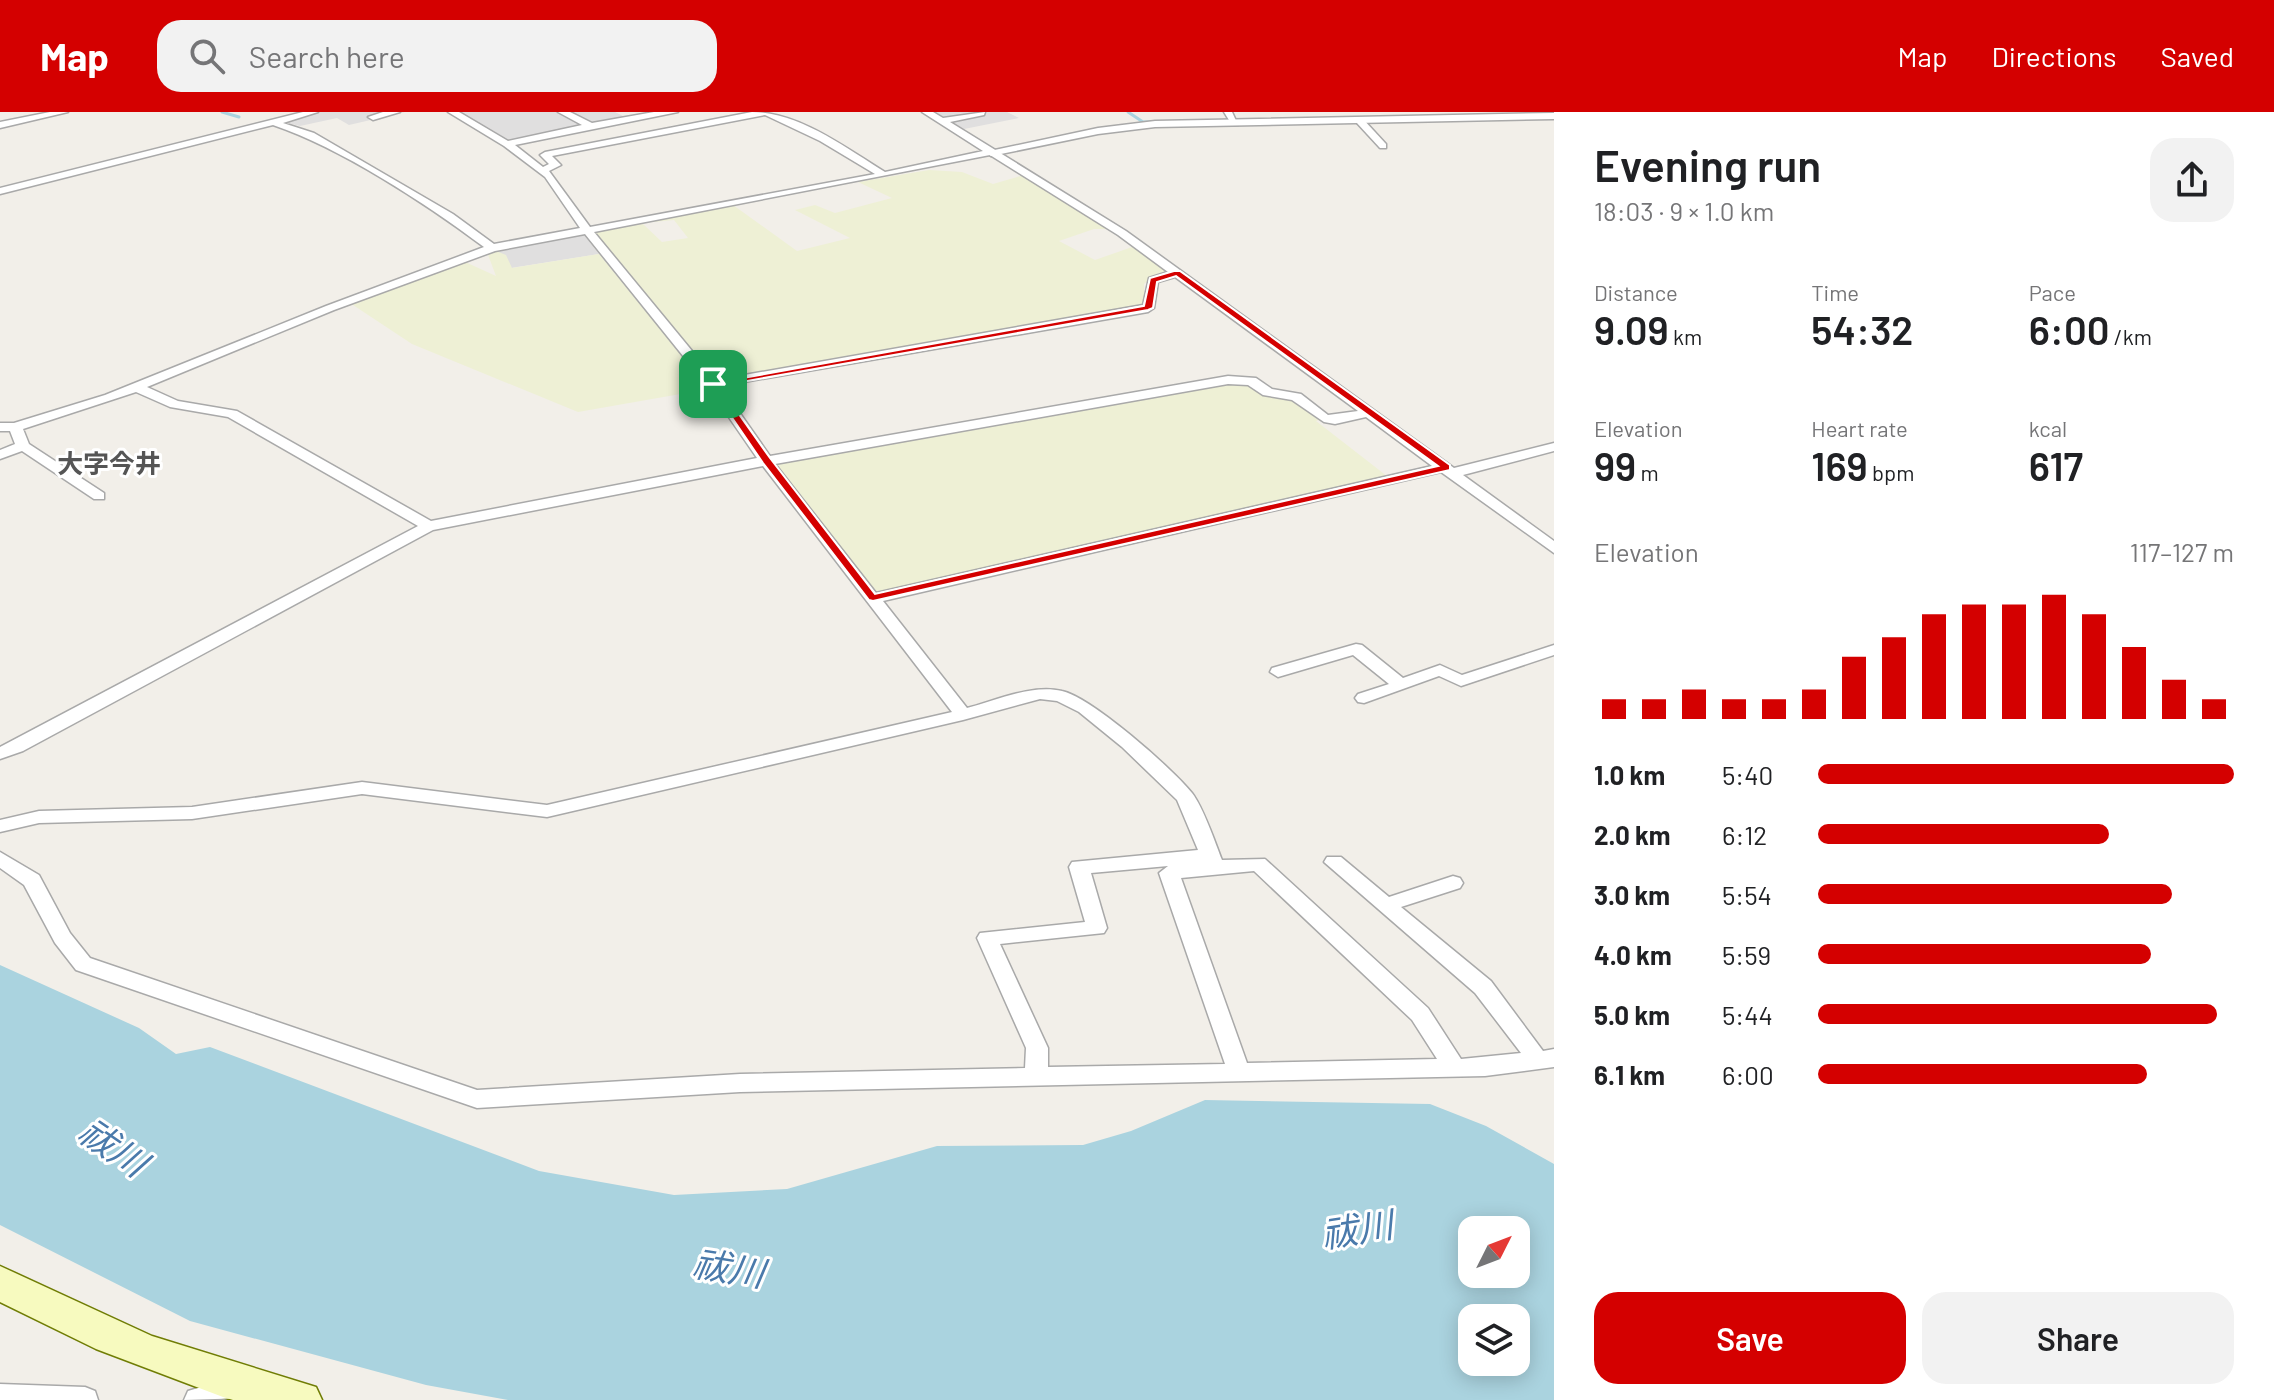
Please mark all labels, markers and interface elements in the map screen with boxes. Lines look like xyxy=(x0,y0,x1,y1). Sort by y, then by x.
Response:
search box xyxy=(157,20,717,92)
text: Map xyxy=(40,33,109,79)
icon: search xyxy=(185,34,229,78)
text: Search here xyxy=(249,38,405,74)
text: Map xyxy=(1898,39,1947,73)
text: Directions xyxy=(1991,39,2117,73)
text: Saved xyxy=(2161,39,2234,73)
text: Evening run xyxy=(1594,138,1821,191)
button: share xyxy=(2150,138,2234,222)
text: 18:03 · 9 × 1.0 km xyxy=(1594,195,1774,226)
text: Distance xyxy=(1594,279,1678,305)
text: Time xyxy=(1811,279,1859,305)
text: Pace xyxy=(2029,279,2076,305)
text: 9.09 xyxy=(1594,305,1669,353)
text: 54:32 xyxy=(1811,305,1913,353)
text: 6:00 xyxy=(2029,305,2109,353)
text: km xyxy=(1669,323,1702,349)
text: /km xyxy=(2109,323,2152,349)
pin xyxy=(679,350,747,418)
icon: arrive xyxy=(691,362,735,406)
text: Elevation xyxy=(1594,415,1683,441)
text: Heart rate xyxy=(1811,415,1908,441)
text: kcal xyxy=(2029,415,2067,441)
text: 99 xyxy=(1594,441,1636,489)
text: 169 xyxy=(1811,441,1868,489)
text: 617 xyxy=(2029,441,2083,489)
district label: 大字今井 xyxy=(57,447,161,478)
text: m xyxy=(1636,459,1659,485)
text: bpm xyxy=(1868,459,1914,485)
text: Elevation xyxy=(1594,536,1699,567)
text: 117–127 m xyxy=(2130,536,2234,567)
text: 1.0 km xyxy=(1594,759,1665,790)
text: 5:40 xyxy=(1722,759,1773,790)
text: 2.0 km xyxy=(1594,819,1671,850)
text: 6:12 xyxy=(1722,819,1767,850)
text: 3.0 km xyxy=(1594,879,1670,910)
text: 5:54 xyxy=(1722,879,1772,910)
text: 4.0 km xyxy=(1594,939,1672,970)
text: 5:59 xyxy=(1722,939,1771,970)
text: 5.0 km xyxy=(1594,999,1670,1030)
text: 5:44 xyxy=(1722,999,1773,1030)
text: 6.1 km xyxy=(1594,1059,1665,1090)
text: 6:00 xyxy=(1722,1059,1774,1090)
water label: 祓川 xyxy=(72,1108,159,1186)
water label: 祓川 xyxy=(1318,1201,1400,1255)
north arrow xyxy=(1458,1216,1530,1288)
map controls xyxy=(1458,1216,1530,1376)
water label: 祓川 xyxy=(690,1240,772,1294)
button: Save xyxy=(1594,1292,1906,1384)
button: Share xyxy=(1922,1292,2234,1384)
button: layers xyxy=(1458,1304,1530,1376)

